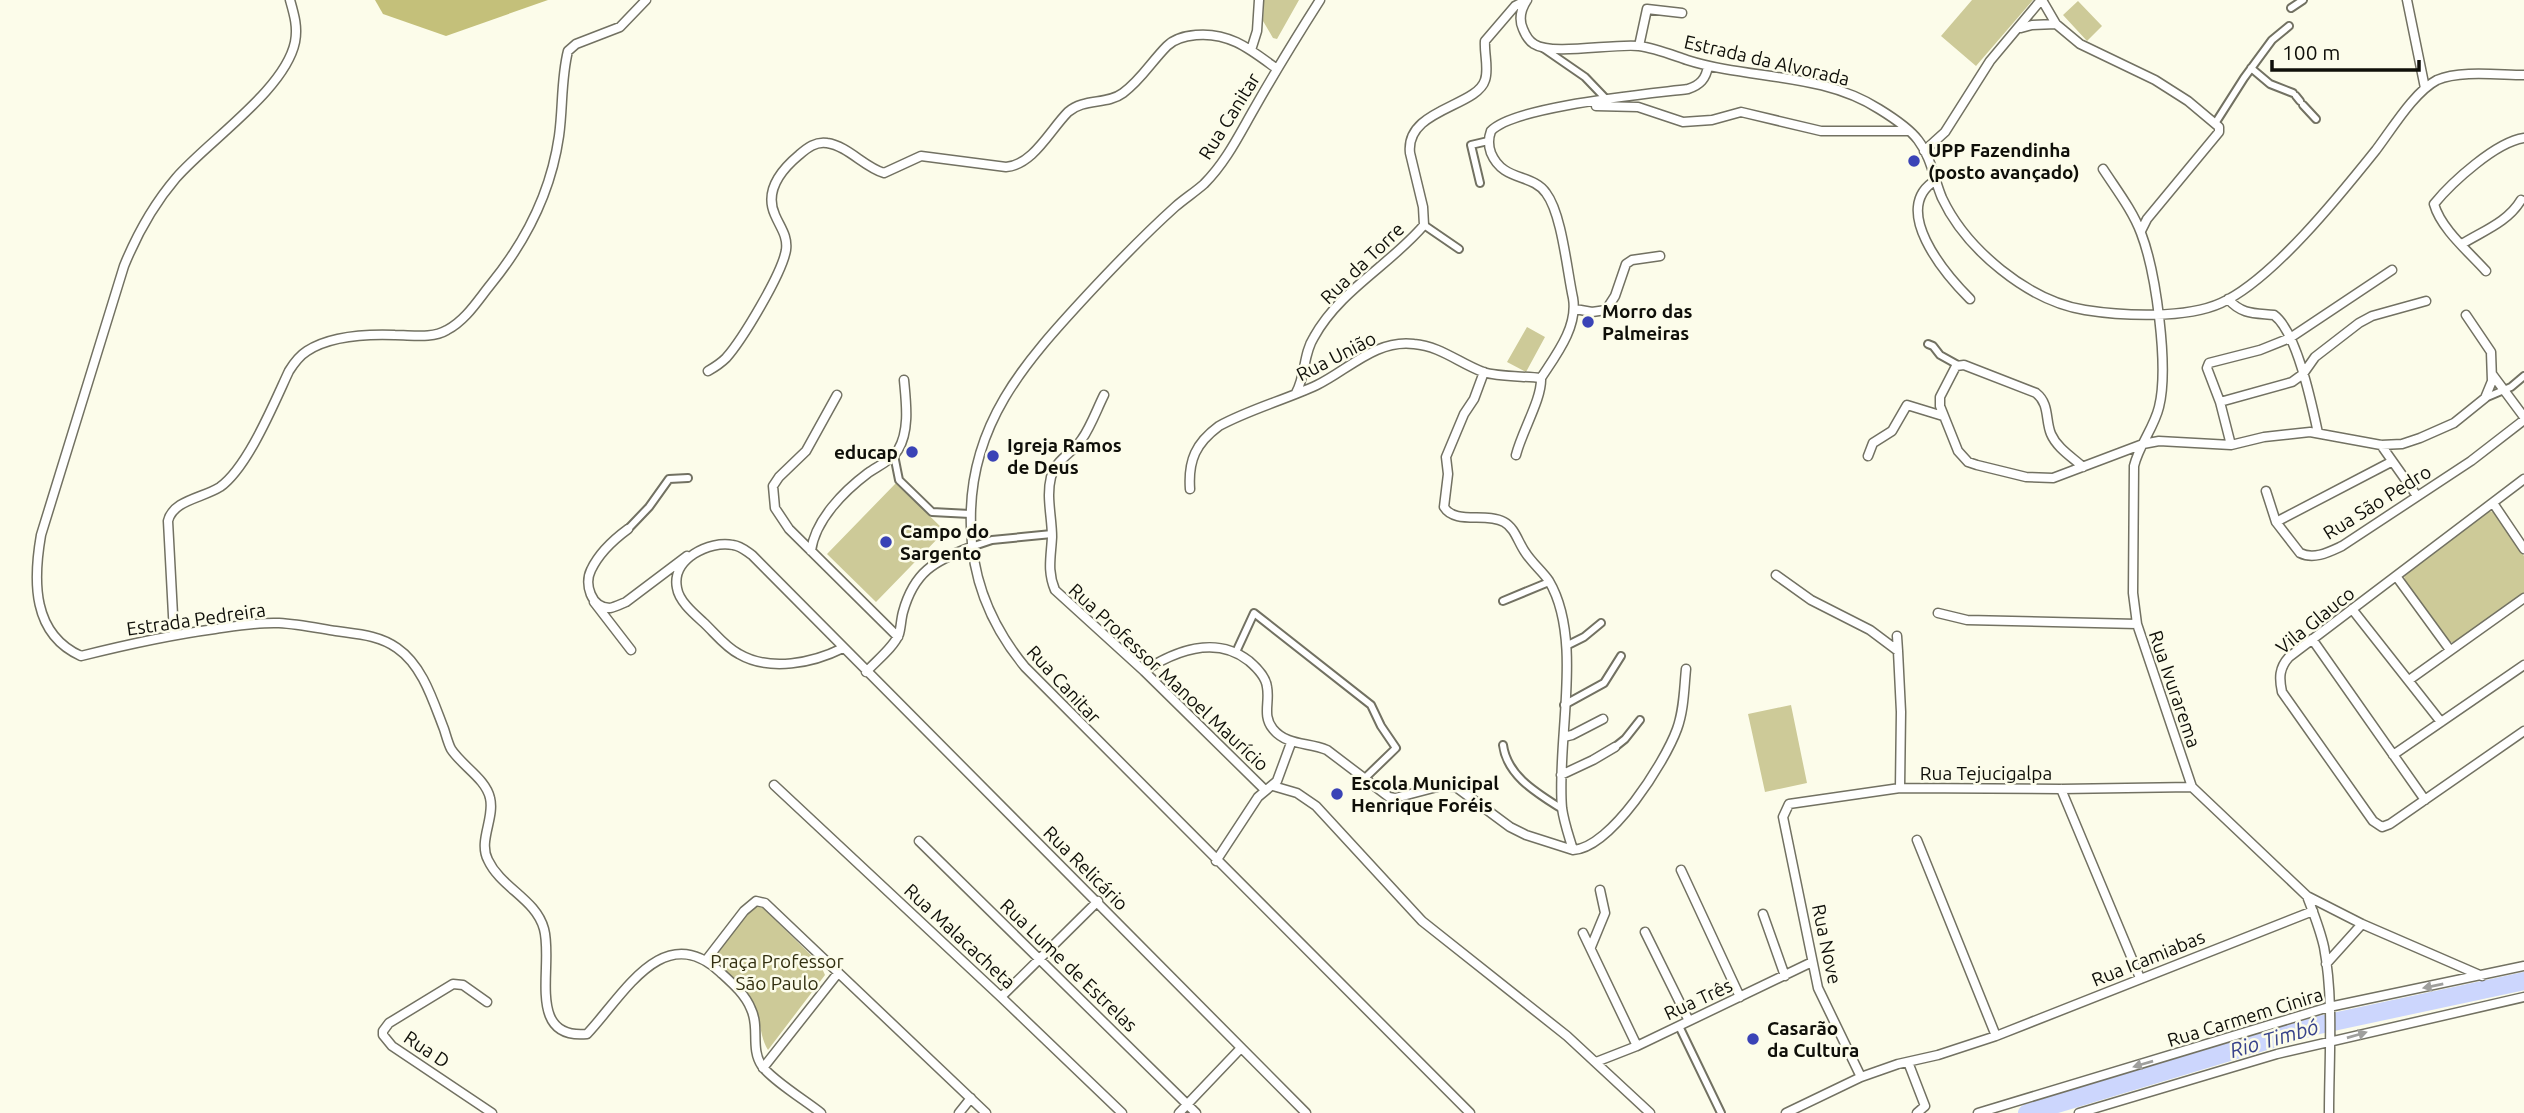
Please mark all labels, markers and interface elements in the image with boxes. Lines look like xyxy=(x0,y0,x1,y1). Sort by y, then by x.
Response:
scale bar xyxy=(2272,28,2419,72)
street label: Estrada da Alvorada xyxy=(1682,30,1852,90)
text: 100 m xyxy=(2282,40,2340,64)
street label: Rua Canitar xyxy=(1194,69,1264,163)
place label: UPP Fazendinha (posto avançado) xyxy=(1928,139,2080,183)
marker: UPP Fazendinha (posto avançado) xyxy=(1906,153,1922,169)
street label: Rua da Torre xyxy=(1316,218,1408,308)
place label: Morro das Palmeiras xyxy=(1602,300,1692,344)
marker: Morro das Palmeiras xyxy=(1580,314,1596,330)
street label: Rua União xyxy=(1293,327,1379,385)
place label: Igreja Ramos de Deus xyxy=(1007,434,1122,478)
place label: educap xyxy=(834,441,898,463)
marker: educap xyxy=(904,444,920,460)
marker: Igreja Ramos de Deus xyxy=(985,448,1001,464)
street label: Rua São Pedro xyxy=(2319,460,2435,544)
place label: Campo do Sargento xyxy=(900,520,989,564)
marker: Campo do Sargento xyxy=(878,534,894,550)
street label: Rua Professor Manoel Maurício xyxy=(1065,579,1273,775)
street label: Vila Glauco xyxy=(2271,582,2359,658)
street label: Estrada Pedreira xyxy=(125,598,267,640)
street label: Rua Ivurarema xyxy=(2145,627,2205,751)
street label: Rua Canitar xyxy=(1022,641,1106,727)
street label: Rua Tejucigalpa xyxy=(1920,762,2052,784)
place label: Escola Municipal Henrique Foréis xyxy=(1351,772,1499,816)
marker: Escola Municipal Henrique Foréis xyxy=(1329,786,1345,802)
street label: Rua Relicário xyxy=(1039,821,1133,915)
street label: Rua Malacacheta xyxy=(900,879,1020,993)
street label: Rua Lume de Estrelas xyxy=(996,894,1142,1036)
street label: Rua Nove xyxy=(1808,902,1846,986)
street label: Rua Icamiabas xyxy=(2088,925,2208,991)
park label: Praça Professor São Paulo xyxy=(710,950,844,994)
street label: Rua Três xyxy=(1660,974,1736,1024)
one-way arrow xyxy=(2422,980,2444,991)
street label: Rua Carmem Cinira xyxy=(2164,983,2326,1051)
water label: Rio Timbó xyxy=(2227,1014,2321,1062)
place label: Casarão da Cultura xyxy=(1767,1017,1859,1061)
street label: Rua D xyxy=(400,1026,454,1072)
one-way arrow xyxy=(2346,1029,2368,1040)
marker: Casarão da Cultura xyxy=(1745,1031,1761,1047)
one-way arrow xyxy=(2132,1060,2153,1070)

